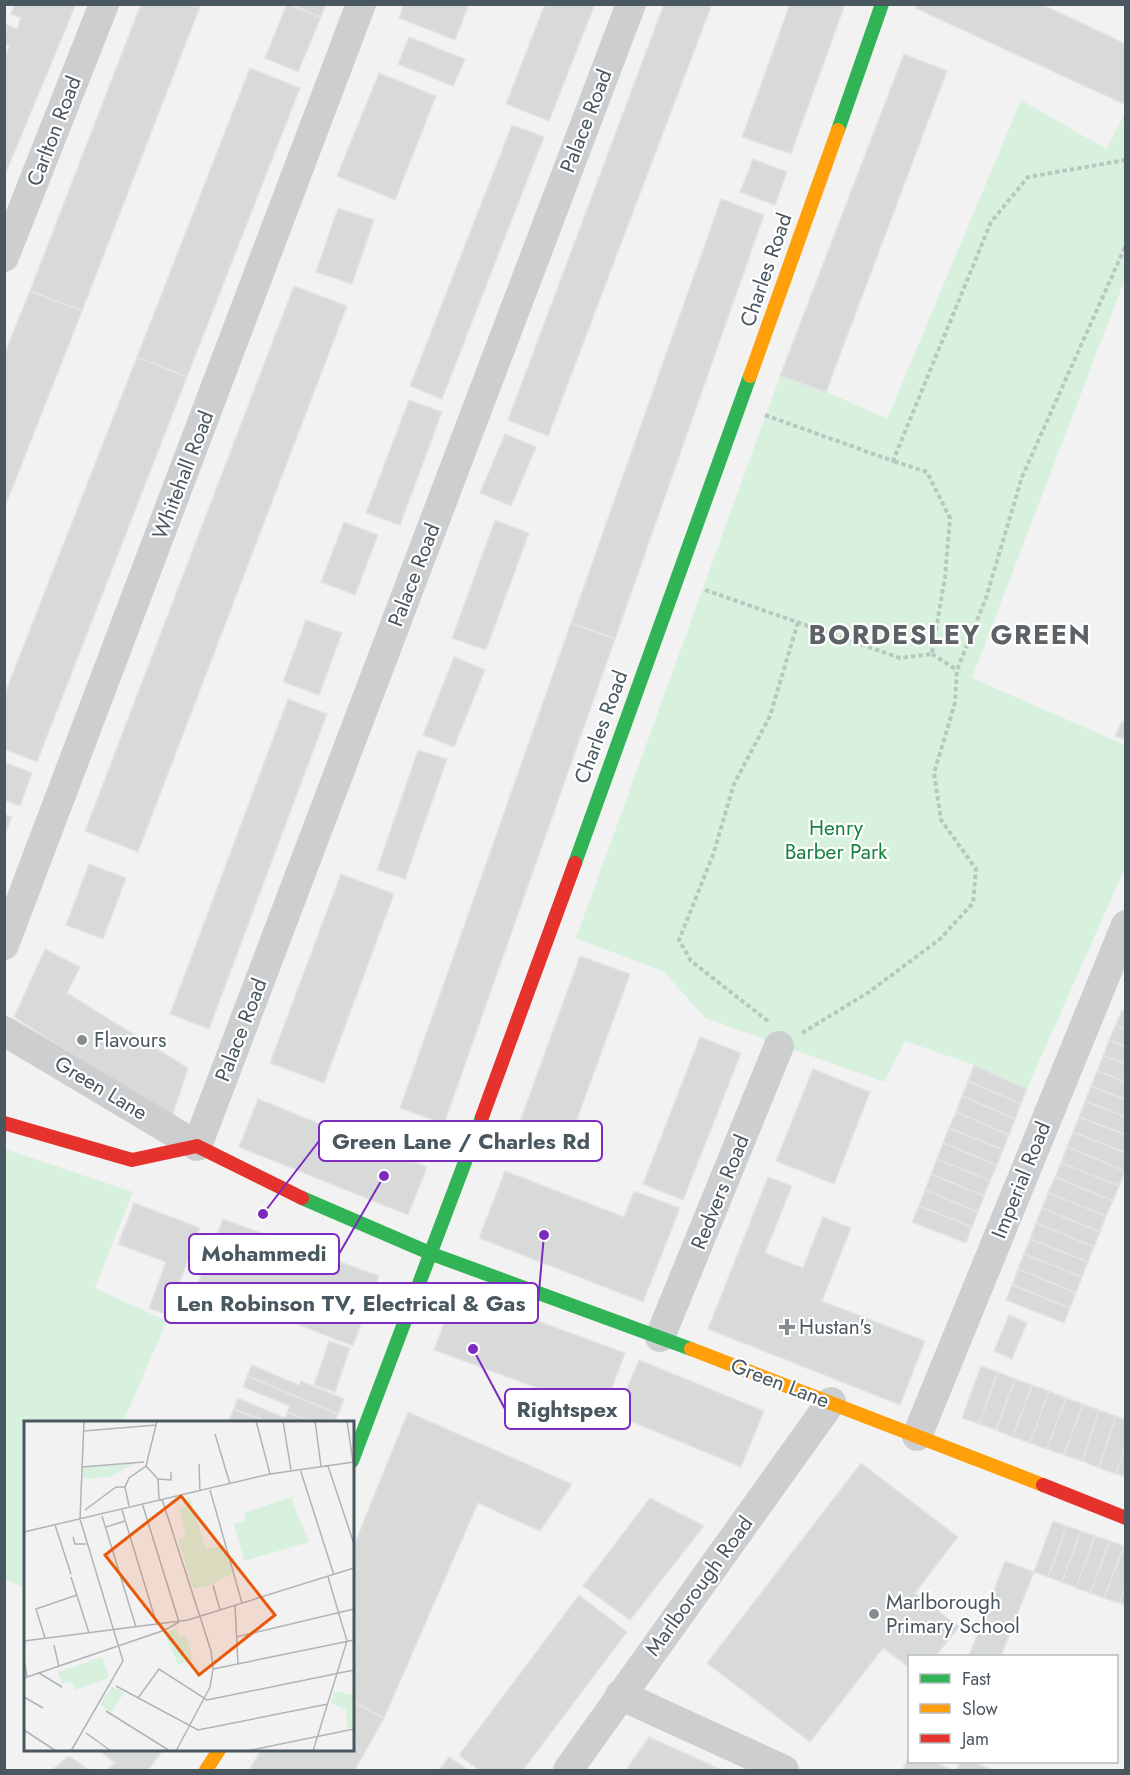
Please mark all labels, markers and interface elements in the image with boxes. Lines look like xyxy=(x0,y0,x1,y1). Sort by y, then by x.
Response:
street label: Palace Road xyxy=(553,65,619,177)
street label: Carlton Road xyxy=(19,72,89,190)
street label: Charles Road xyxy=(733,209,799,331)
street label: Whitehall Road xyxy=(145,406,221,544)
street label: Palace Road xyxy=(381,519,447,631)
district label: BORDESLEY GREEN xyxy=(809,615,1091,654)
street label: Charles Road xyxy=(567,666,635,788)
park label: Henry Barber Park xyxy=(785,813,888,867)
street label: Palace Road xyxy=(208,974,274,1086)
place label: Flavours xyxy=(94,1025,166,1055)
marker: Flavours xyxy=(75,1033,89,1047)
street label: Green Lane xyxy=(49,1048,153,1128)
street label: Imperial Road xyxy=(984,1117,1058,1243)
callout: Green Lane / Charles Rd xyxy=(319,1121,602,1161)
text: Green Lane / Charles Rd xyxy=(332,1125,590,1157)
street label: Redvers Road xyxy=(683,1130,757,1254)
callout: Mohammedi xyxy=(189,1234,339,1274)
text: Mohammedi xyxy=(201,1237,327,1269)
callout: Len Robinson TV, Electrical & Gas xyxy=(165,1283,538,1323)
text: Len Robinson TV, Electrical & Gas xyxy=(177,1287,525,1319)
place label: Hustan's xyxy=(799,1312,871,1342)
marker: Hustan's xyxy=(780,1320,794,1334)
street label: Green Lane xyxy=(726,1350,834,1416)
callout: Rightspex xyxy=(505,1389,630,1429)
text: Rightspex xyxy=(517,1393,618,1425)
inset map xyxy=(24,1421,354,1751)
street label: Marlborough Road xyxy=(638,1510,760,1662)
place label: Marlborough Primary School xyxy=(886,1587,1020,1641)
marker: Marlborough Primary School xyxy=(867,1607,881,1621)
legend xyxy=(908,1655,1118,1763)
text: Fast xyxy=(962,1666,991,1692)
text: Slow xyxy=(962,1696,999,1722)
text: Jam xyxy=(960,1726,989,1752)

